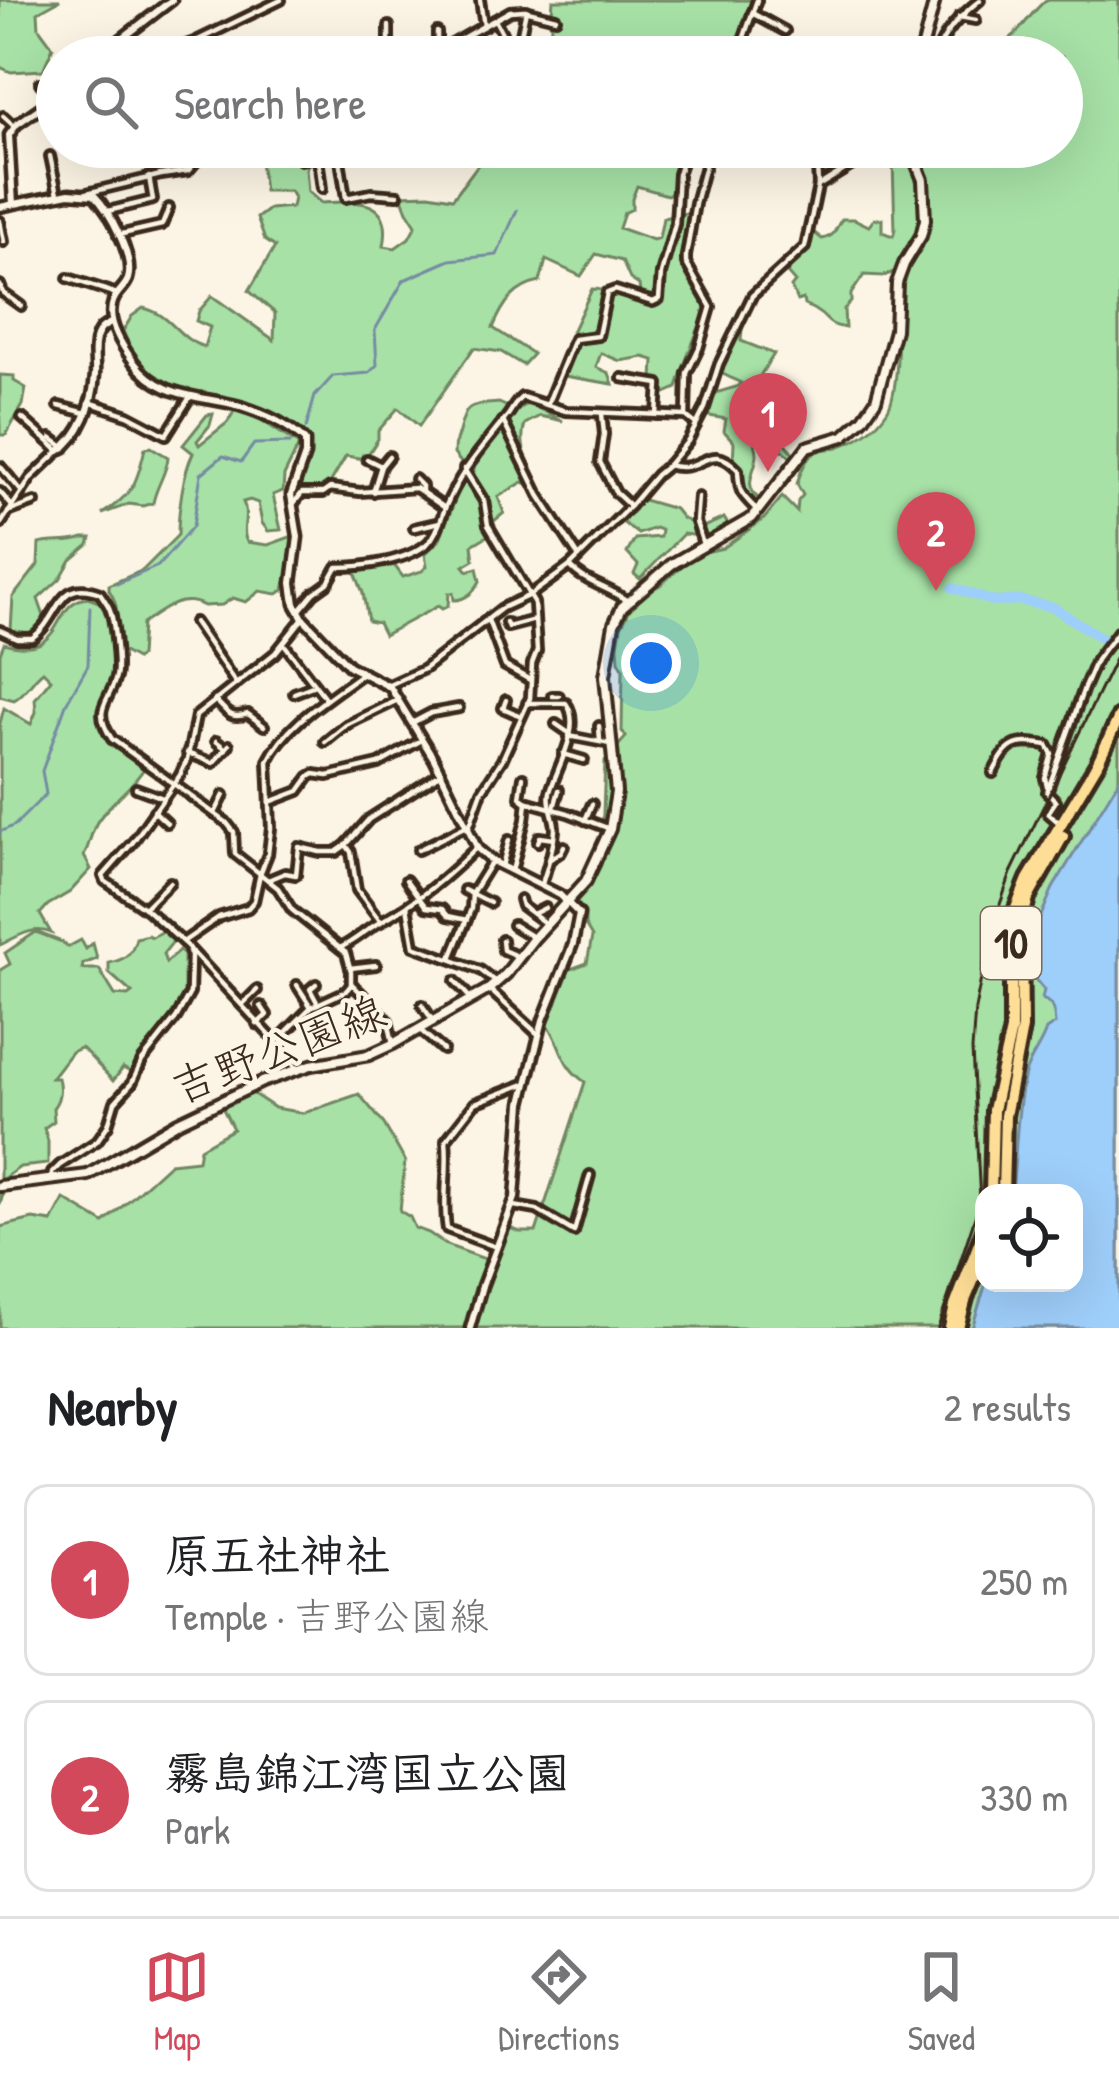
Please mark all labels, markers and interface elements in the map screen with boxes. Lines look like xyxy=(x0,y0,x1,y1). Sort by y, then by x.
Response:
search box xyxy=(36,36,1083,168)
icon: search xyxy=(78,69,144,135)
text: Search here xyxy=(174,72,366,133)
pin: 1 xyxy=(729,373,807,472)
pin: 2 xyxy=(897,492,975,591)
your location xyxy=(621,633,681,693)
road number: 10 xyxy=(981,907,1041,979)
street label: 吉野公園線 xyxy=(162,980,394,1117)
map controls xyxy=(975,1184,1083,1292)
button: locate xyxy=(975,1184,1083,1292)
text: Nearby xyxy=(48,1372,178,1441)
text: 2 results xyxy=(944,1380,1071,1433)
text: 原五社神社 xyxy=(165,1524,390,1585)
text: 1 xyxy=(83,1554,97,1607)
text: 250 m xyxy=(980,1554,1068,1607)
text: Temple · 吉野公園線 xyxy=(165,1589,489,1642)
text: 霧島錦江湾国立公園 xyxy=(165,1742,570,1803)
text: 2 xyxy=(81,1770,99,1823)
text: 330 m xyxy=(980,1770,1068,1823)
text: Park xyxy=(165,1803,230,1856)
tab: Map xyxy=(144,1944,210,2060)
tab: Directions xyxy=(498,1944,620,2060)
tab: Saved xyxy=(908,1944,975,2060)

